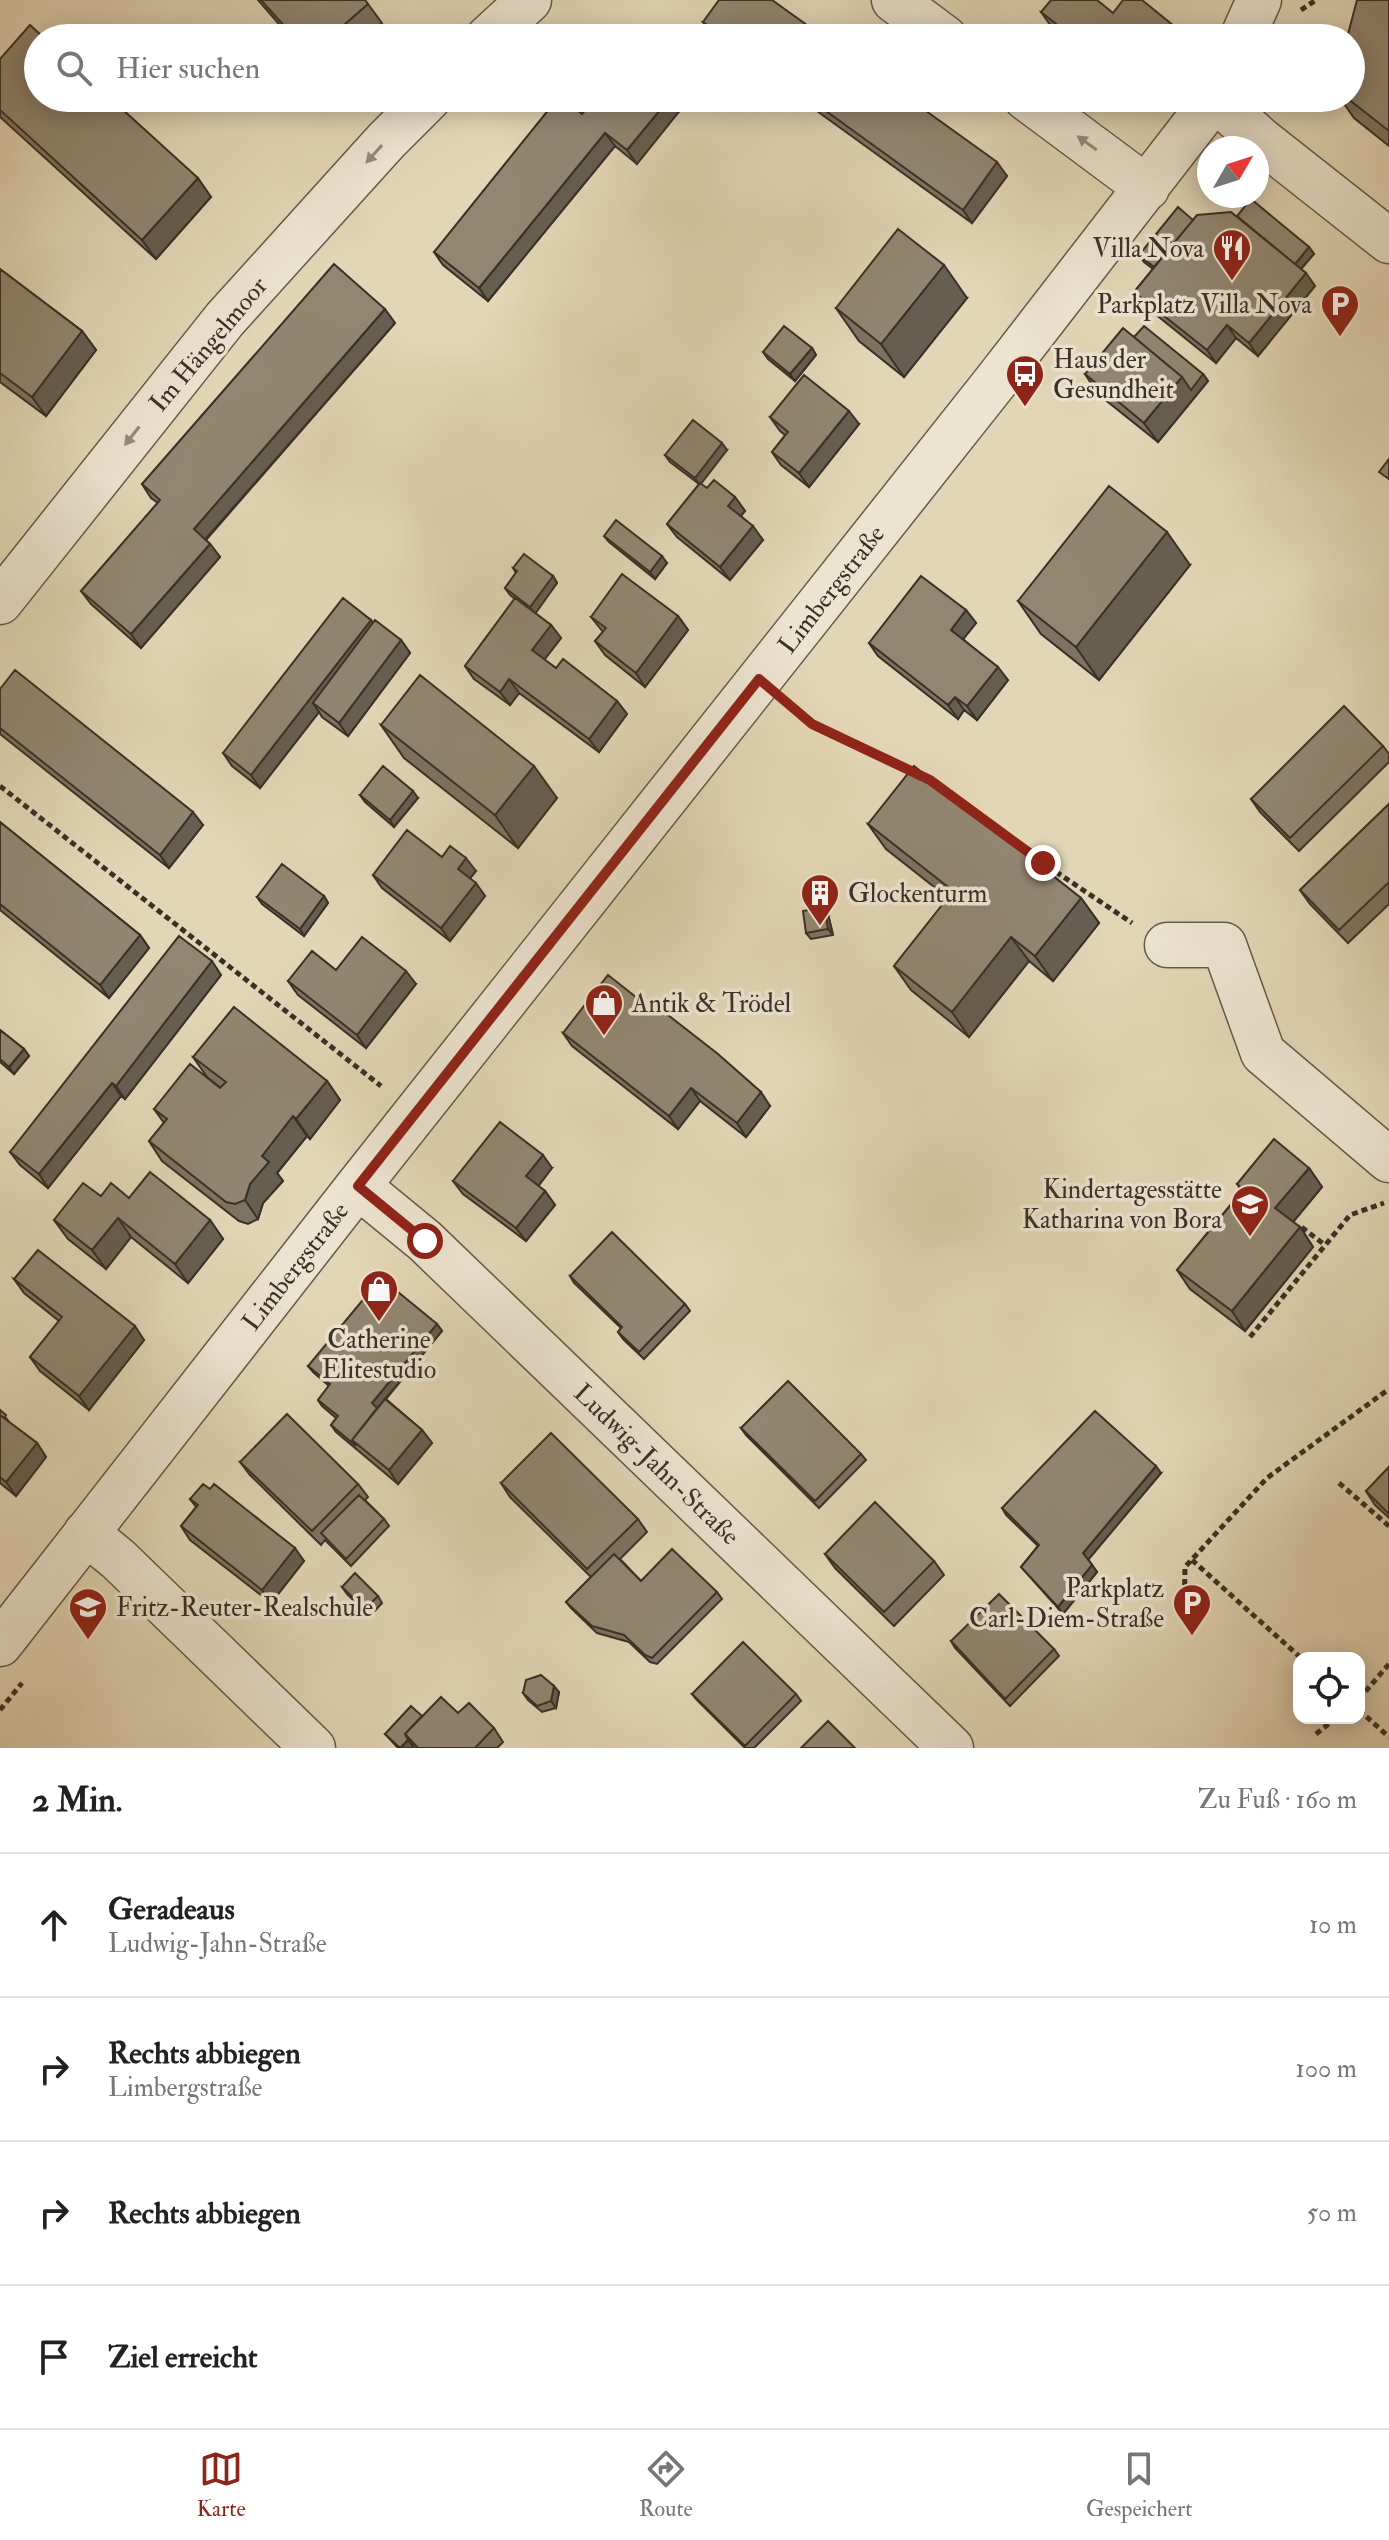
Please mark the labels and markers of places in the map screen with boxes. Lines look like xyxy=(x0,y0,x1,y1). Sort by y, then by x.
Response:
restaurant icon: Villa Nova xyxy=(1211,227,1253,282)
place label: Villa Nova xyxy=(1093,233,1204,265)
parking icon: Parkplatz Villa Nova xyxy=(1319,283,1361,338)
place label: Parkplatz Villa Nova xyxy=(1097,289,1312,322)
place label: Haus der Gesundheit xyxy=(1053,344,1174,406)
bus stop icon: Haus der Gesundheit xyxy=(1004,353,1046,408)
building icon: Glockenturm xyxy=(799,872,841,927)
place label: Glockenturm xyxy=(848,878,987,910)
shop icon: Antik & Trödel xyxy=(583,982,625,1037)
place label: Antik & Trödel xyxy=(631,988,792,1020)
place label: Kindertagesstätte Katharina von Bora xyxy=(1022,1174,1222,1236)
school or university icon: Kindertagesstätte Katharina von Bora xyxy=(1229,1183,1271,1238)
shop icon: Catherine Elitestudio xyxy=(358,1268,400,1323)
place label: Catherine Elitestudio xyxy=(322,1324,436,1386)
place label: Parkplatz Carl-Diem-Straße xyxy=(969,1573,1164,1635)
parking icon: Parkplatz Carl-Diem-Straße xyxy=(1171,1582,1213,1637)
school or university icon: Fritz-Reuter-Realschule xyxy=(67,1586,109,1641)
place label: Fritz-Reuter-Realschule xyxy=(116,1592,373,1624)

